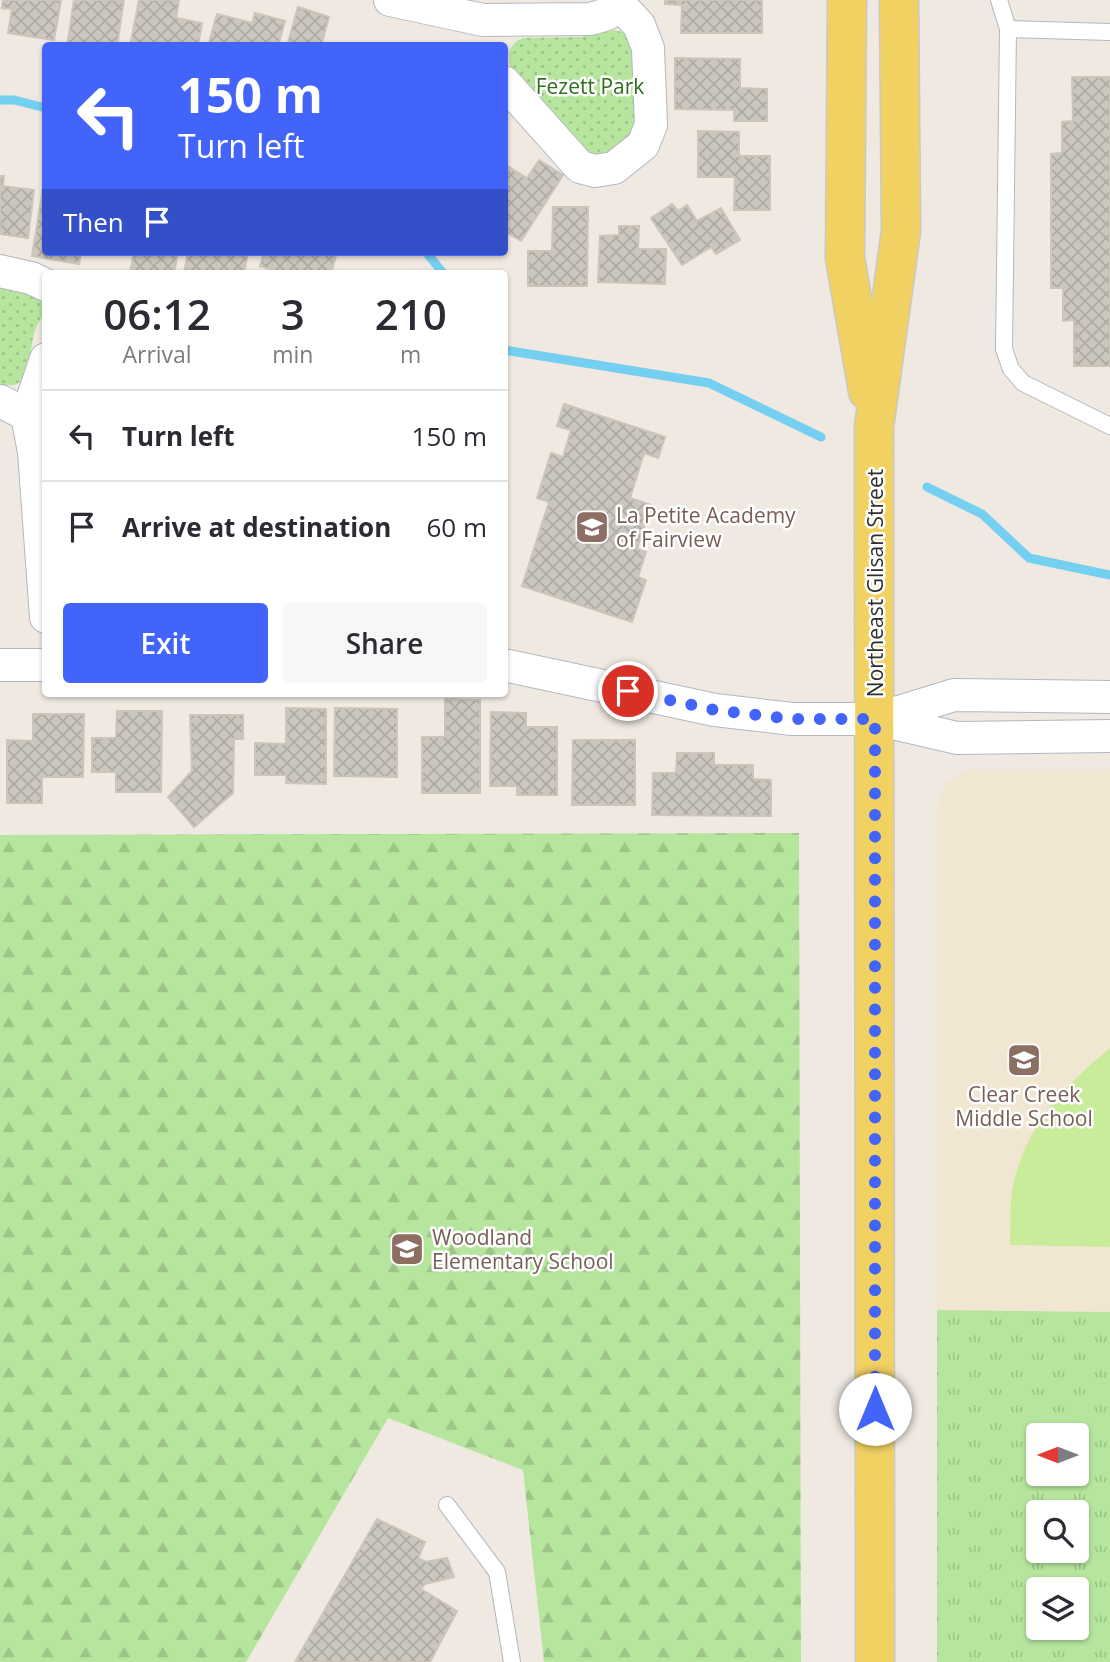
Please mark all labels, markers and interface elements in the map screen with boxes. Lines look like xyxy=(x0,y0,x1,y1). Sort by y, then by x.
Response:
text: 150 m xyxy=(178,61,323,127)
icon: left xyxy=(63,70,154,161)
park label: Fezett Park xyxy=(536,72,644,100)
text: Turn left xyxy=(178,124,304,167)
icon: arrive xyxy=(138,203,176,241)
text: Then xyxy=(63,204,124,240)
text: 06:12 xyxy=(103,285,211,342)
text: 3 xyxy=(281,285,305,342)
text: 210 xyxy=(375,285,447,342)
text: Arrival xyxy=(122,338,192,370)
text: min xyxy=(272,338,313,370)
text: m xyxy=(400,338,421,370)
icon: left xyxy=(63,417,101,455)
text: Turn left xyxy=(122,418,234,454)
text: 150 m xyxy=(412,418,487,454)
street label: Northeast Glisan Street xyxy=(861,469,889,697)
place label: La Petite Academy of Fairview xyxy=(616,501,796,553)
icon: arrive xyxy=(63,508,101,546)
school or university icon: La Petite Academy of Fairview xyxy=(573,508,611,546)
text: Arrive at destination xyxy=(122,509,391,545)
text: 60 m xyxy=(426,509,487,545)
button: Exit xyxy=(63,603,268,683)
button: Share xyxy=(282,603,487,683)
pin xyxy=(598,661,658,721)
icon: arrive xyxy=(609,672,647,710)
school or university icon: Clear Creek Middle School xyxy=(1005,1041,1043,1079)
place label: Clear Creek Middle School xyxy=(955,1080,1093,1132)
place label: Woodland Elementary School xyxy=(432,1223,614,1275)
school or university icon: Woodland Elementary School xyxy=(388,1230,426,1268)
position arrow xyxy=(838,1372,912,1446)
north arrow xyxy=(1026,1423,1088,1486)
map controls xyxy=(1026,1423,1089,1640)
button: search xyxy=(1026,1500,1089,1563)
button: layers xyxy=(1026,1577,1089,1640)

